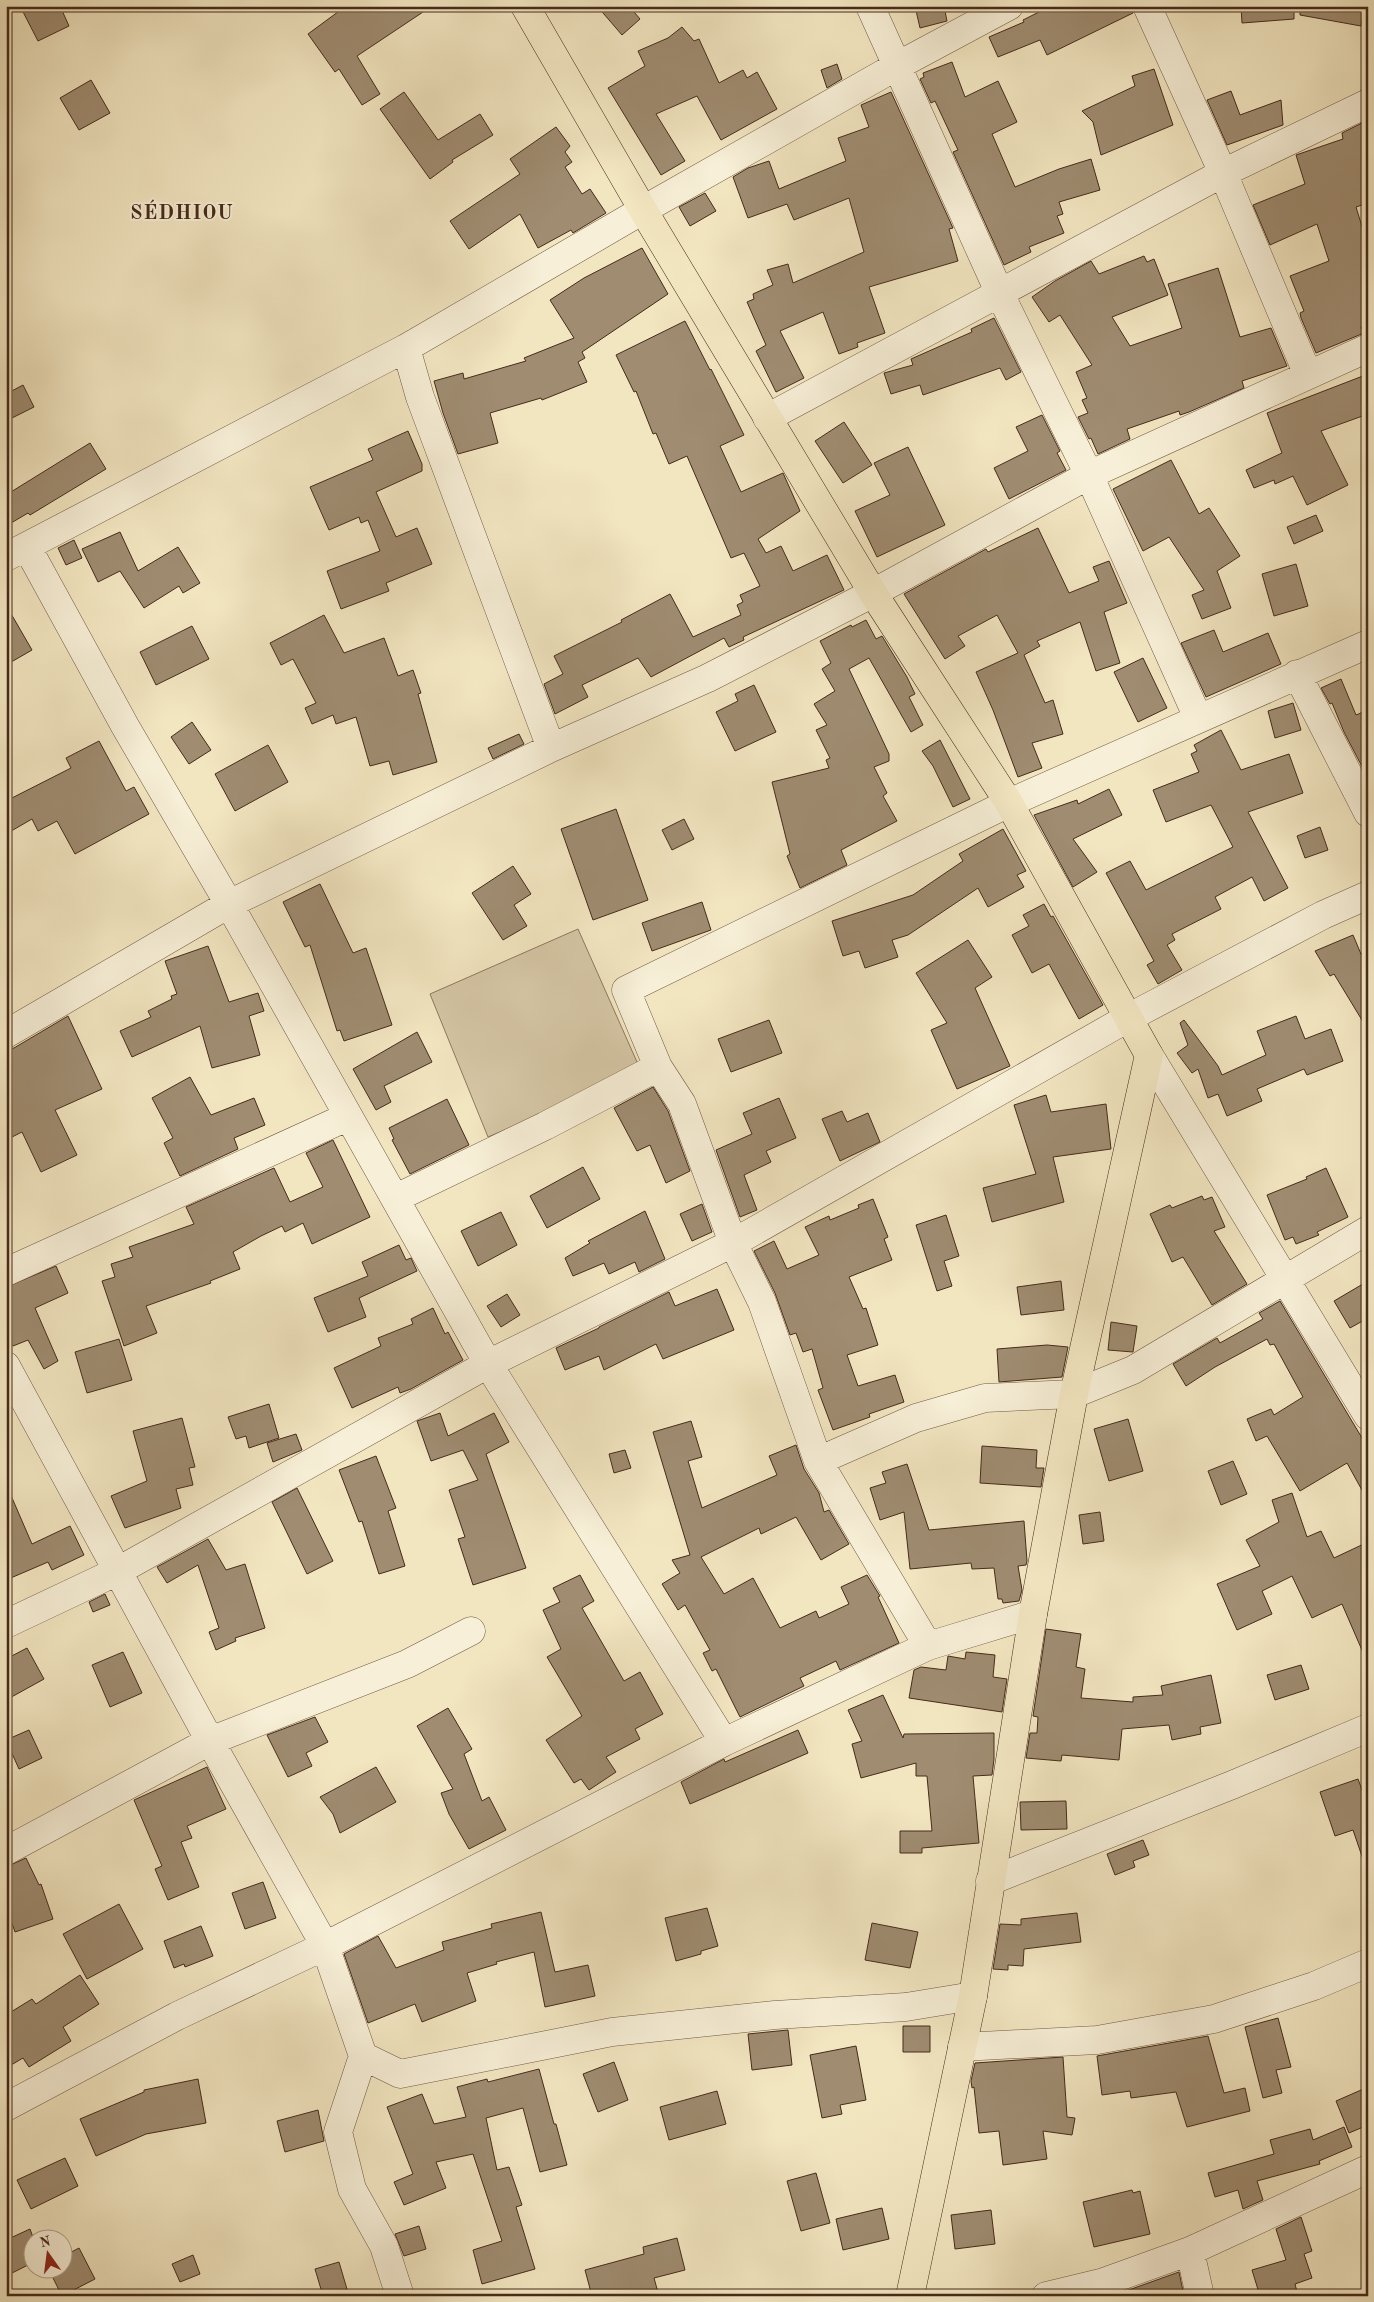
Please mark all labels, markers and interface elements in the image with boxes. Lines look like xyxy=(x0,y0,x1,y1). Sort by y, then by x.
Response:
district label: SÉDHIOU xyxy=(130,199,234,224)
north arrow xyxy=(22,2230,72,2280)
text: N xyxy=(38,2234,52,2250)

